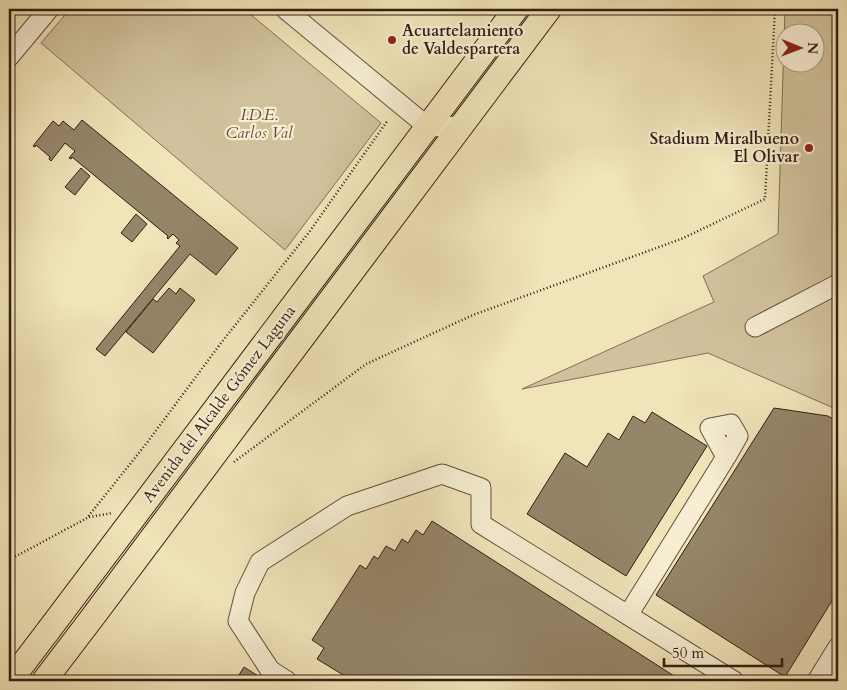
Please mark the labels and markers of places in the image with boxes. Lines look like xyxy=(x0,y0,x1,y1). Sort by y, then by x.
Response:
place label: Acuartelamiento de Valdespartera xyxy=(402,20,523,60)
marker: Acuartelamiento de Valdespartera xyxy=(386,34,398,46)
place label: Stadium Miralbueno El Olivar xyxy=(650,128,800,168)
marker: Stadium Miralbueno El Olivar xyxy=(803,142,815,154)

